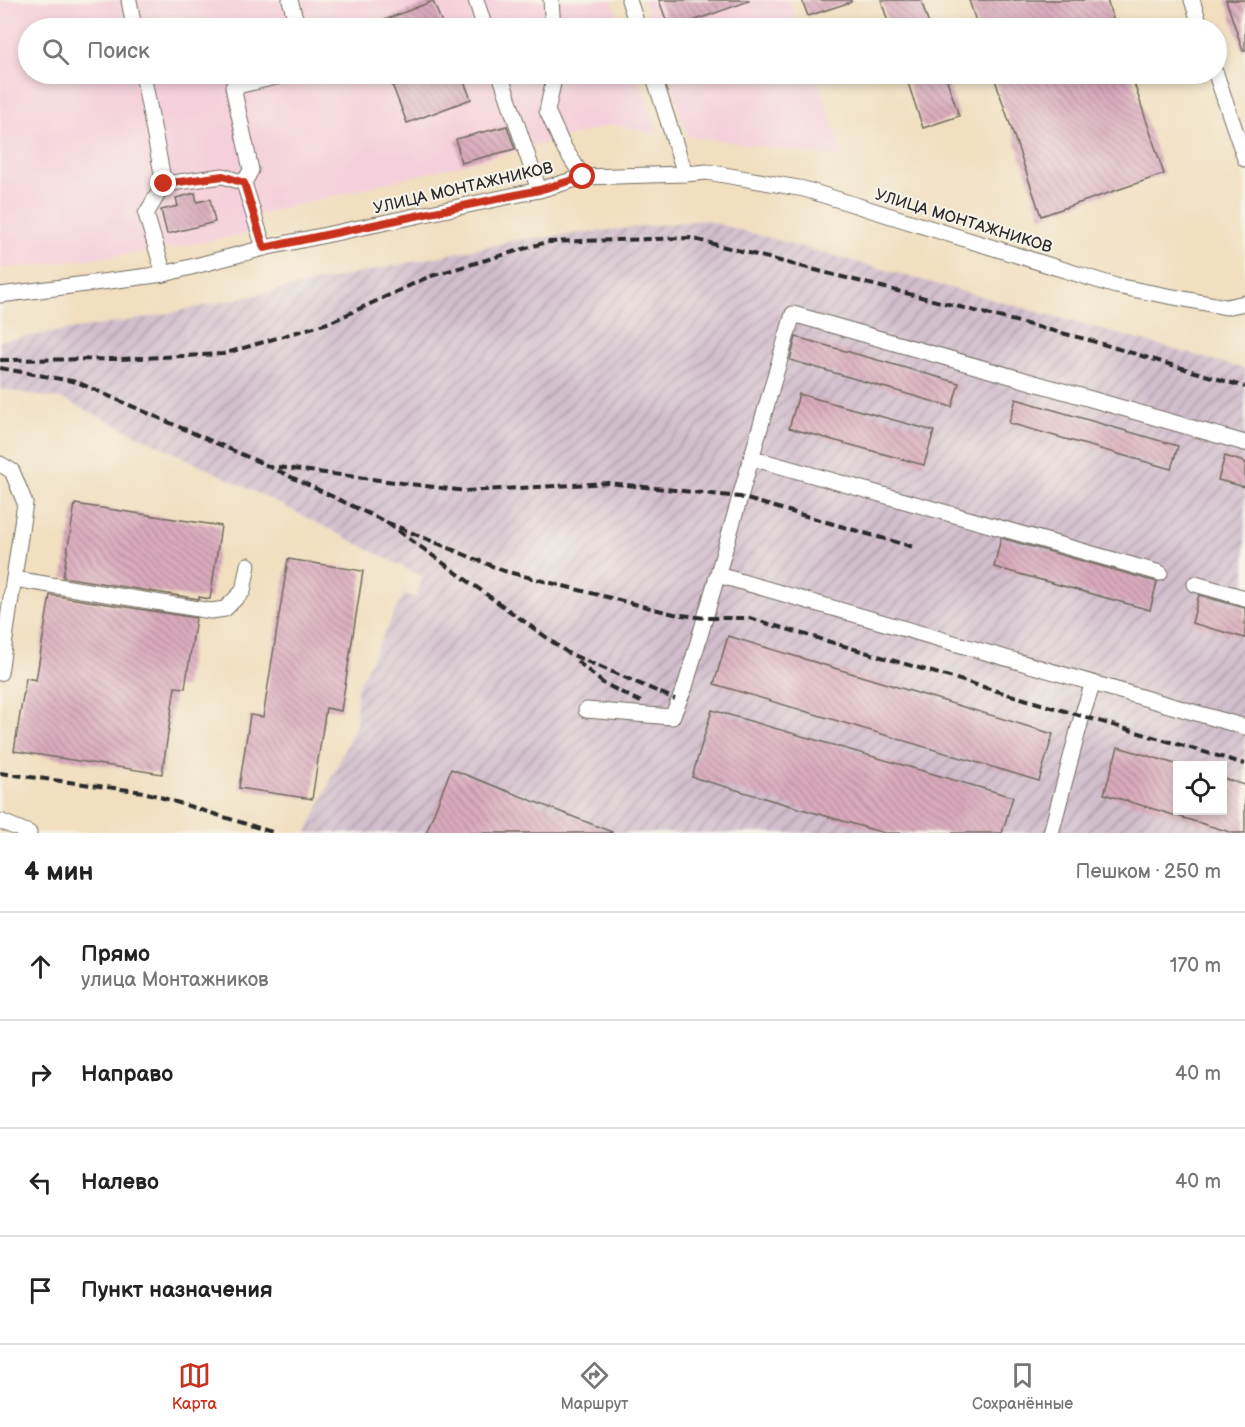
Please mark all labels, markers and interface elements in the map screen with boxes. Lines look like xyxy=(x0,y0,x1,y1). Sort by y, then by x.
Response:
search box xyxy=(18,18,1227,84)
icon: search xyxy=(39,35,72,68)
text: Поиск xyxy=(87,38,150,65)
street label: УЛИЦА МОНТАЖНИКОВ xyxy=(372,159,555,218)
route start xyxy=(569,163,595,189)
route end xyxy=(150,170,176,196)
street label: УЛИЦА МОНТАЖНИКОВ xyxy=(873,185,1054,257)
map controls xyxy=(1173,761,1227,815)
button: locate xyxy=(1173,761,1227,815)
text: 4 мин xyxy=(24,857,93,888)
text: Пешком · 250 m xyxy=(1076,860,1221,884)
text: Прямо xyxy=(81,941,150,968)
icon: ahead xyxy=(24,950,57,983)
text: 170 m xyxy=(1170,954,1221,978)
text: улица Монтажников xyxy=(81,968,269,992)
icon: right xyxy=(24,1058,57,1091)
text: Направо xyxy=(81,1061,173,1088)
text: 40 m xyxy=(1175,1062,1221,1086)
icon: left xyxy=(24,1166,57,1199)
text: Налево xyxy=(81,1169,159,1196)
text: 40 m xyxy=(1175,1170,1221,1194)
icon: arrive xyxy=(24,1274,57,1307)
text: Пункт назначения xyxy=(81,1277,273,1304)
tab: Карта xyxy=(172,1359,217,1414)
tab: Маршрут xyxy=(560,1359,629,1414)
tab: Сохранённые xyxy=(972,1359,1073,1414)

